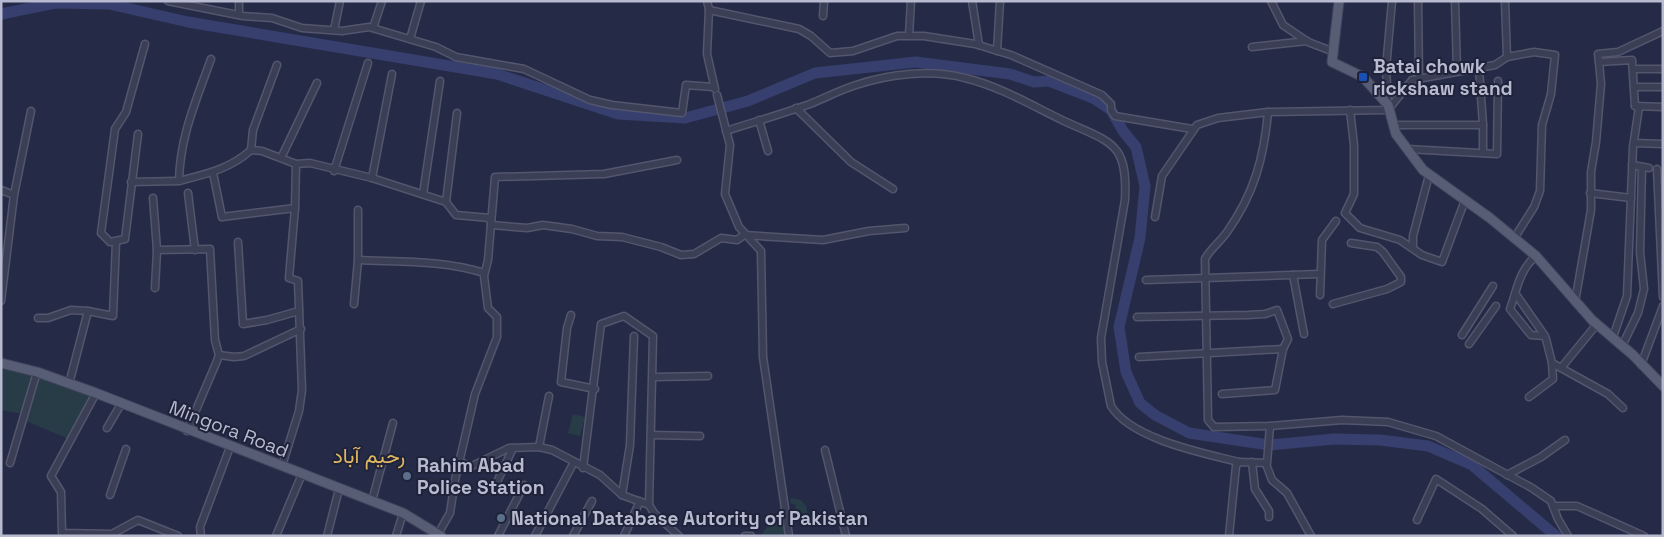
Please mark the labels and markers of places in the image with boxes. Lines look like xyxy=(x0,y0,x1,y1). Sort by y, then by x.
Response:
place label: Batai chowk rickshaw stand xyxy=(1373,54,1513,101)
marker: Batai chowk rickshaw stand xyxy=(1357,71,1369,83)
place label: Rahim Abad Police Station xyxy=(417,453,544,500)
marker: Rahim Abad Police Station xyxy=(401,470,413,482)
place label: National Database Autority of Pakistan xyxy=(511,506,868,531)
marker: National Database Autority of Pakistan xyxy=(495,512,507,524)

